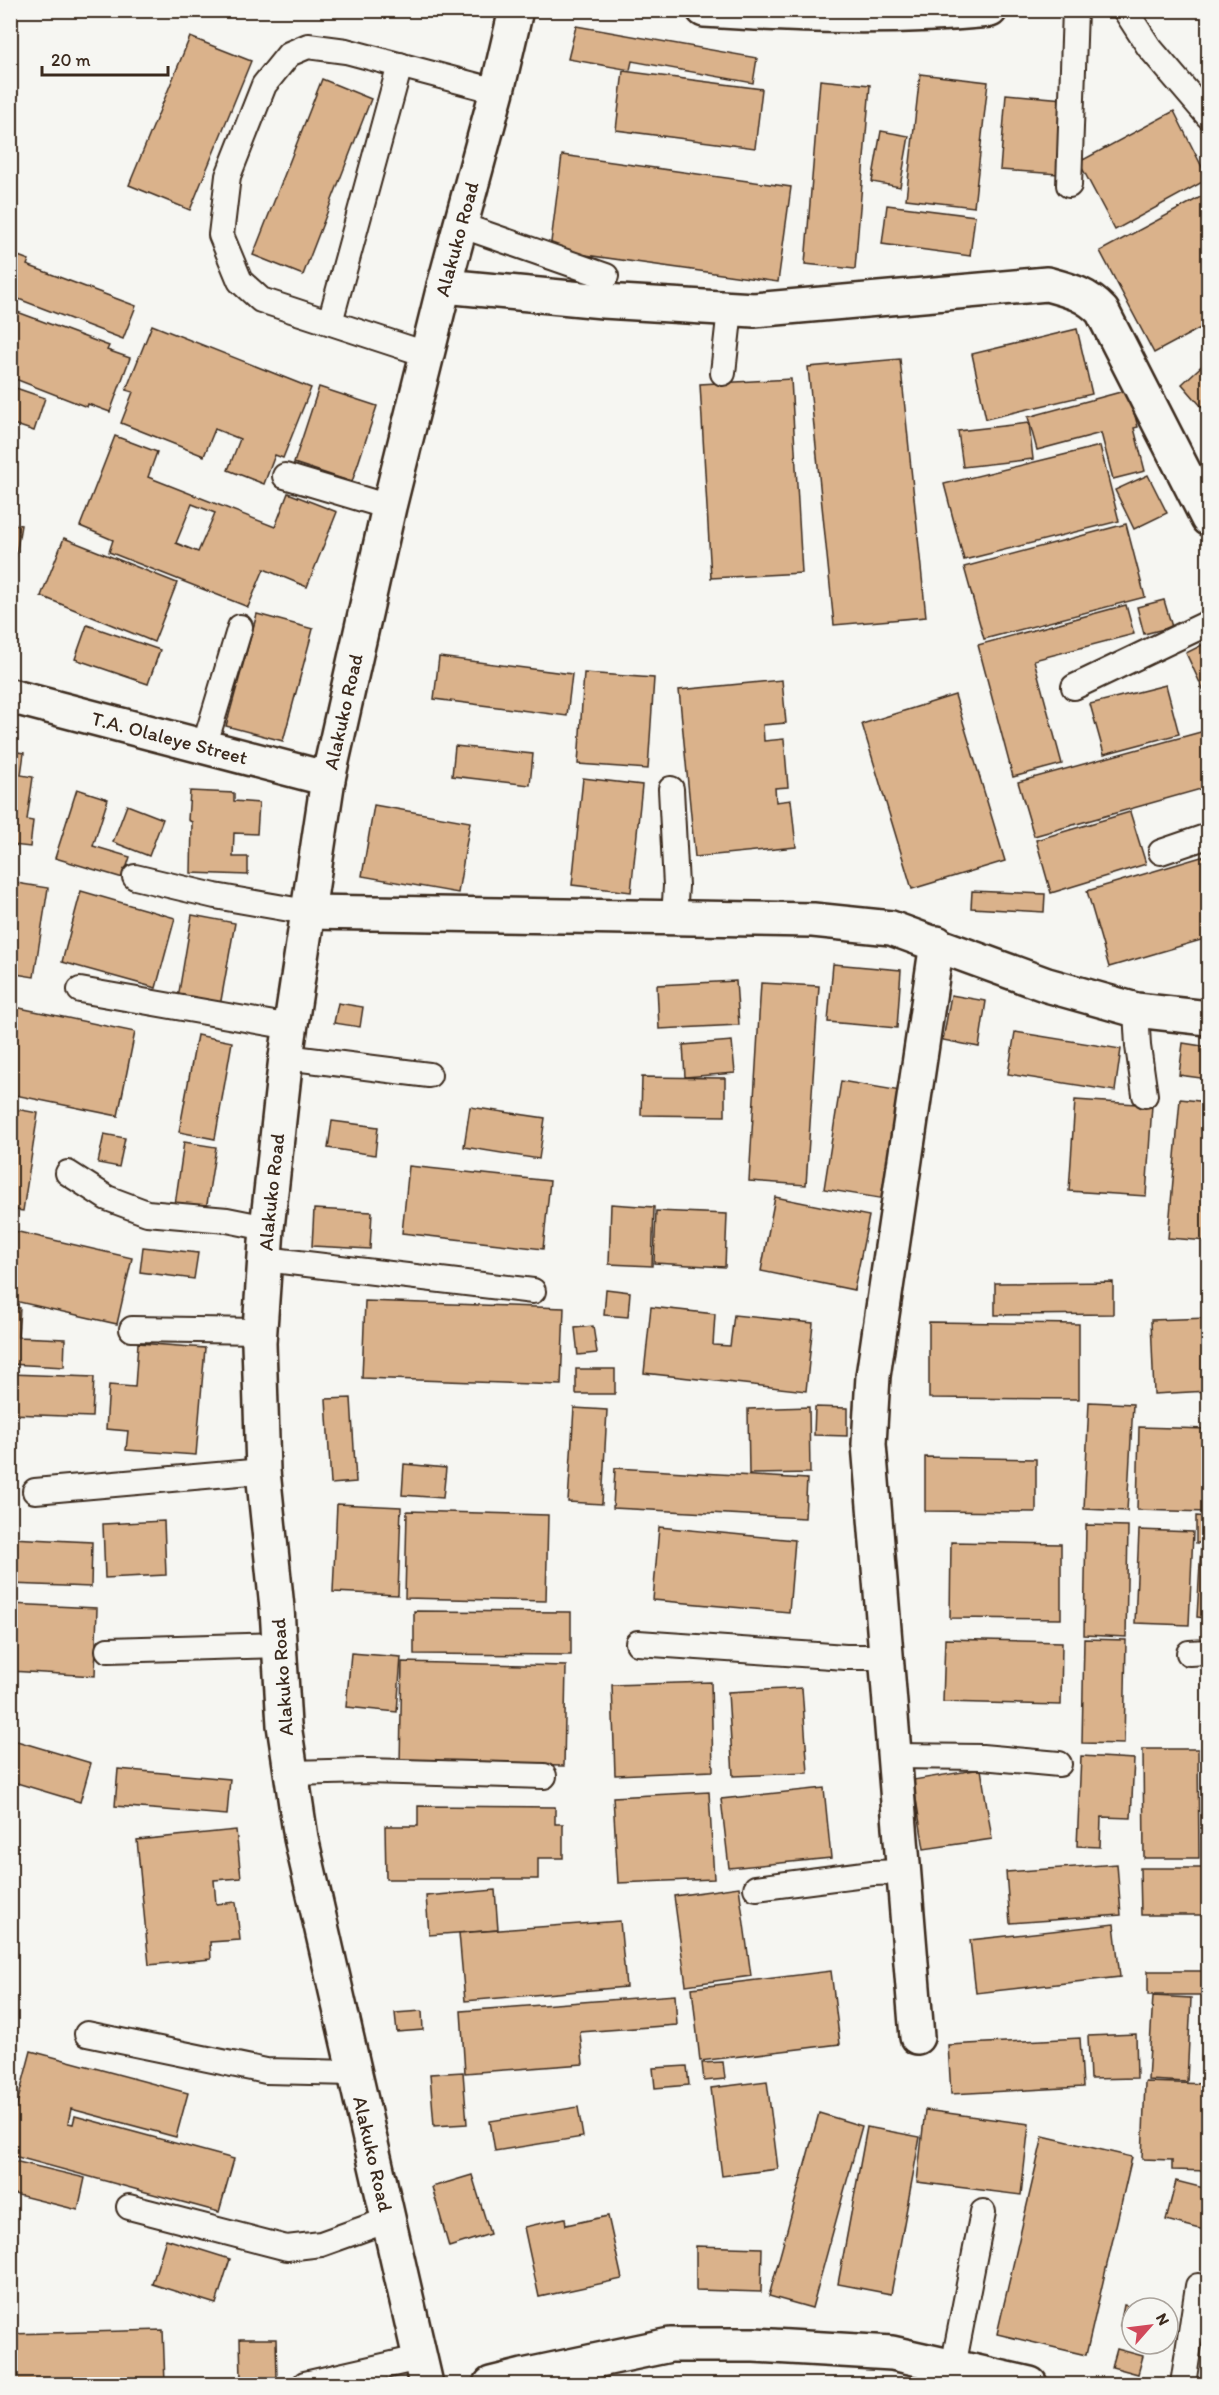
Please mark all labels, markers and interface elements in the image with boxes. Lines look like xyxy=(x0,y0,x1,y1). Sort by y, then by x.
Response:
scale bar xyxy=(42,39,168,77)
text: 20 m xyxy=(51,49,91,71)
street label: Alakuko Road xyxy=(430,179,484,299)
street label: Alakuko Road xyxy=(318,651,368,772)
street label: T.A. Olaleye Street xyxy=(89,706,250,770)
street label: Alakuko Road xyxy=(253,1132,289,1252)
street label: Alakuko Road xyxy=(266,1617,298,1737)
street label: Alakuko Road xyxy=(348,2094,398,2214)
north arrow xyxy=(1120,2296,1180,2356)
text: N xyxy=(1152,2310,1174,2328)

